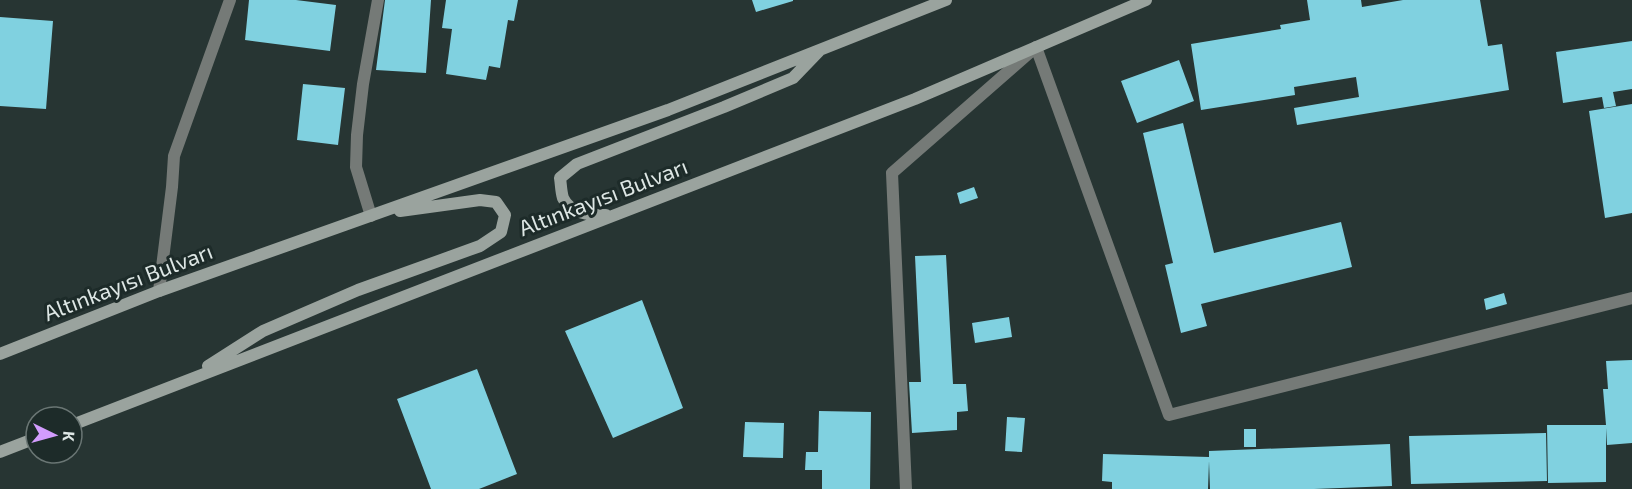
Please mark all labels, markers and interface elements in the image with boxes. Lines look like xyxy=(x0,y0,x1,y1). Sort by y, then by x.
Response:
street label: Altınkayısı Bulvarı xyxy=(515,152,691,240)
street label: Altınkayısı Bulvarı xyxy=(40,237,216,325)
north arrow xyxy=(24,405,84,465)
text: K xyxy=(59,430,79,443)

